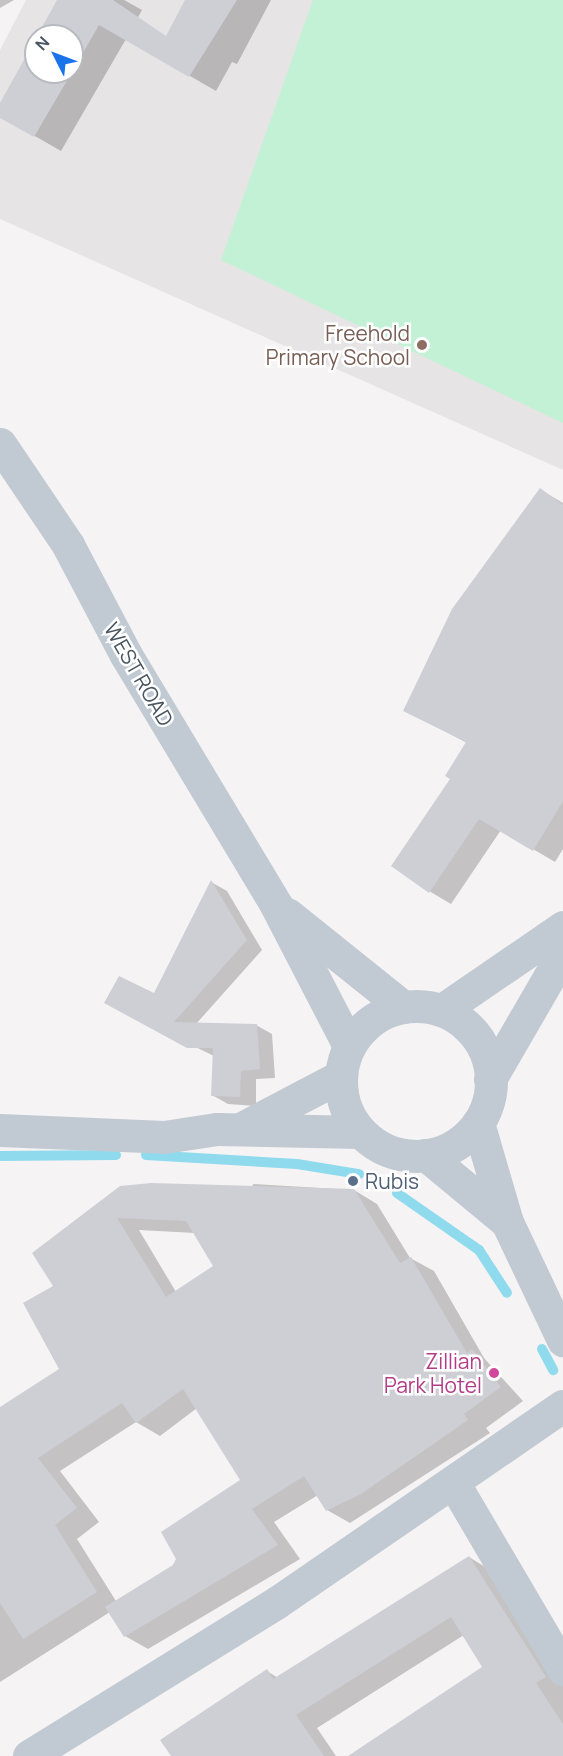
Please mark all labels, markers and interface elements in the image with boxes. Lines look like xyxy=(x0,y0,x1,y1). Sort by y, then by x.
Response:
north arrow xyxy=(24,24,84,84)
text: N xyxy=(30,32,54,55)
place label: Freehold Primary School xyxy=(266,320,410,370)
marker: Freehold Primary School xyxy=(415,338,429,352)
street label: WEST ROAD xyxy=(99,617,179,731)
place label: Rubis xyxy=(365,1168,419,1194)
marker: Rubis xyxy=(346,1174,360,1188)
place label: Zillian Park Hotel xyxy=(384,1348,482,1398)
marker: Zillian Park Hotel xyxy=(487,1366,501,1380)

